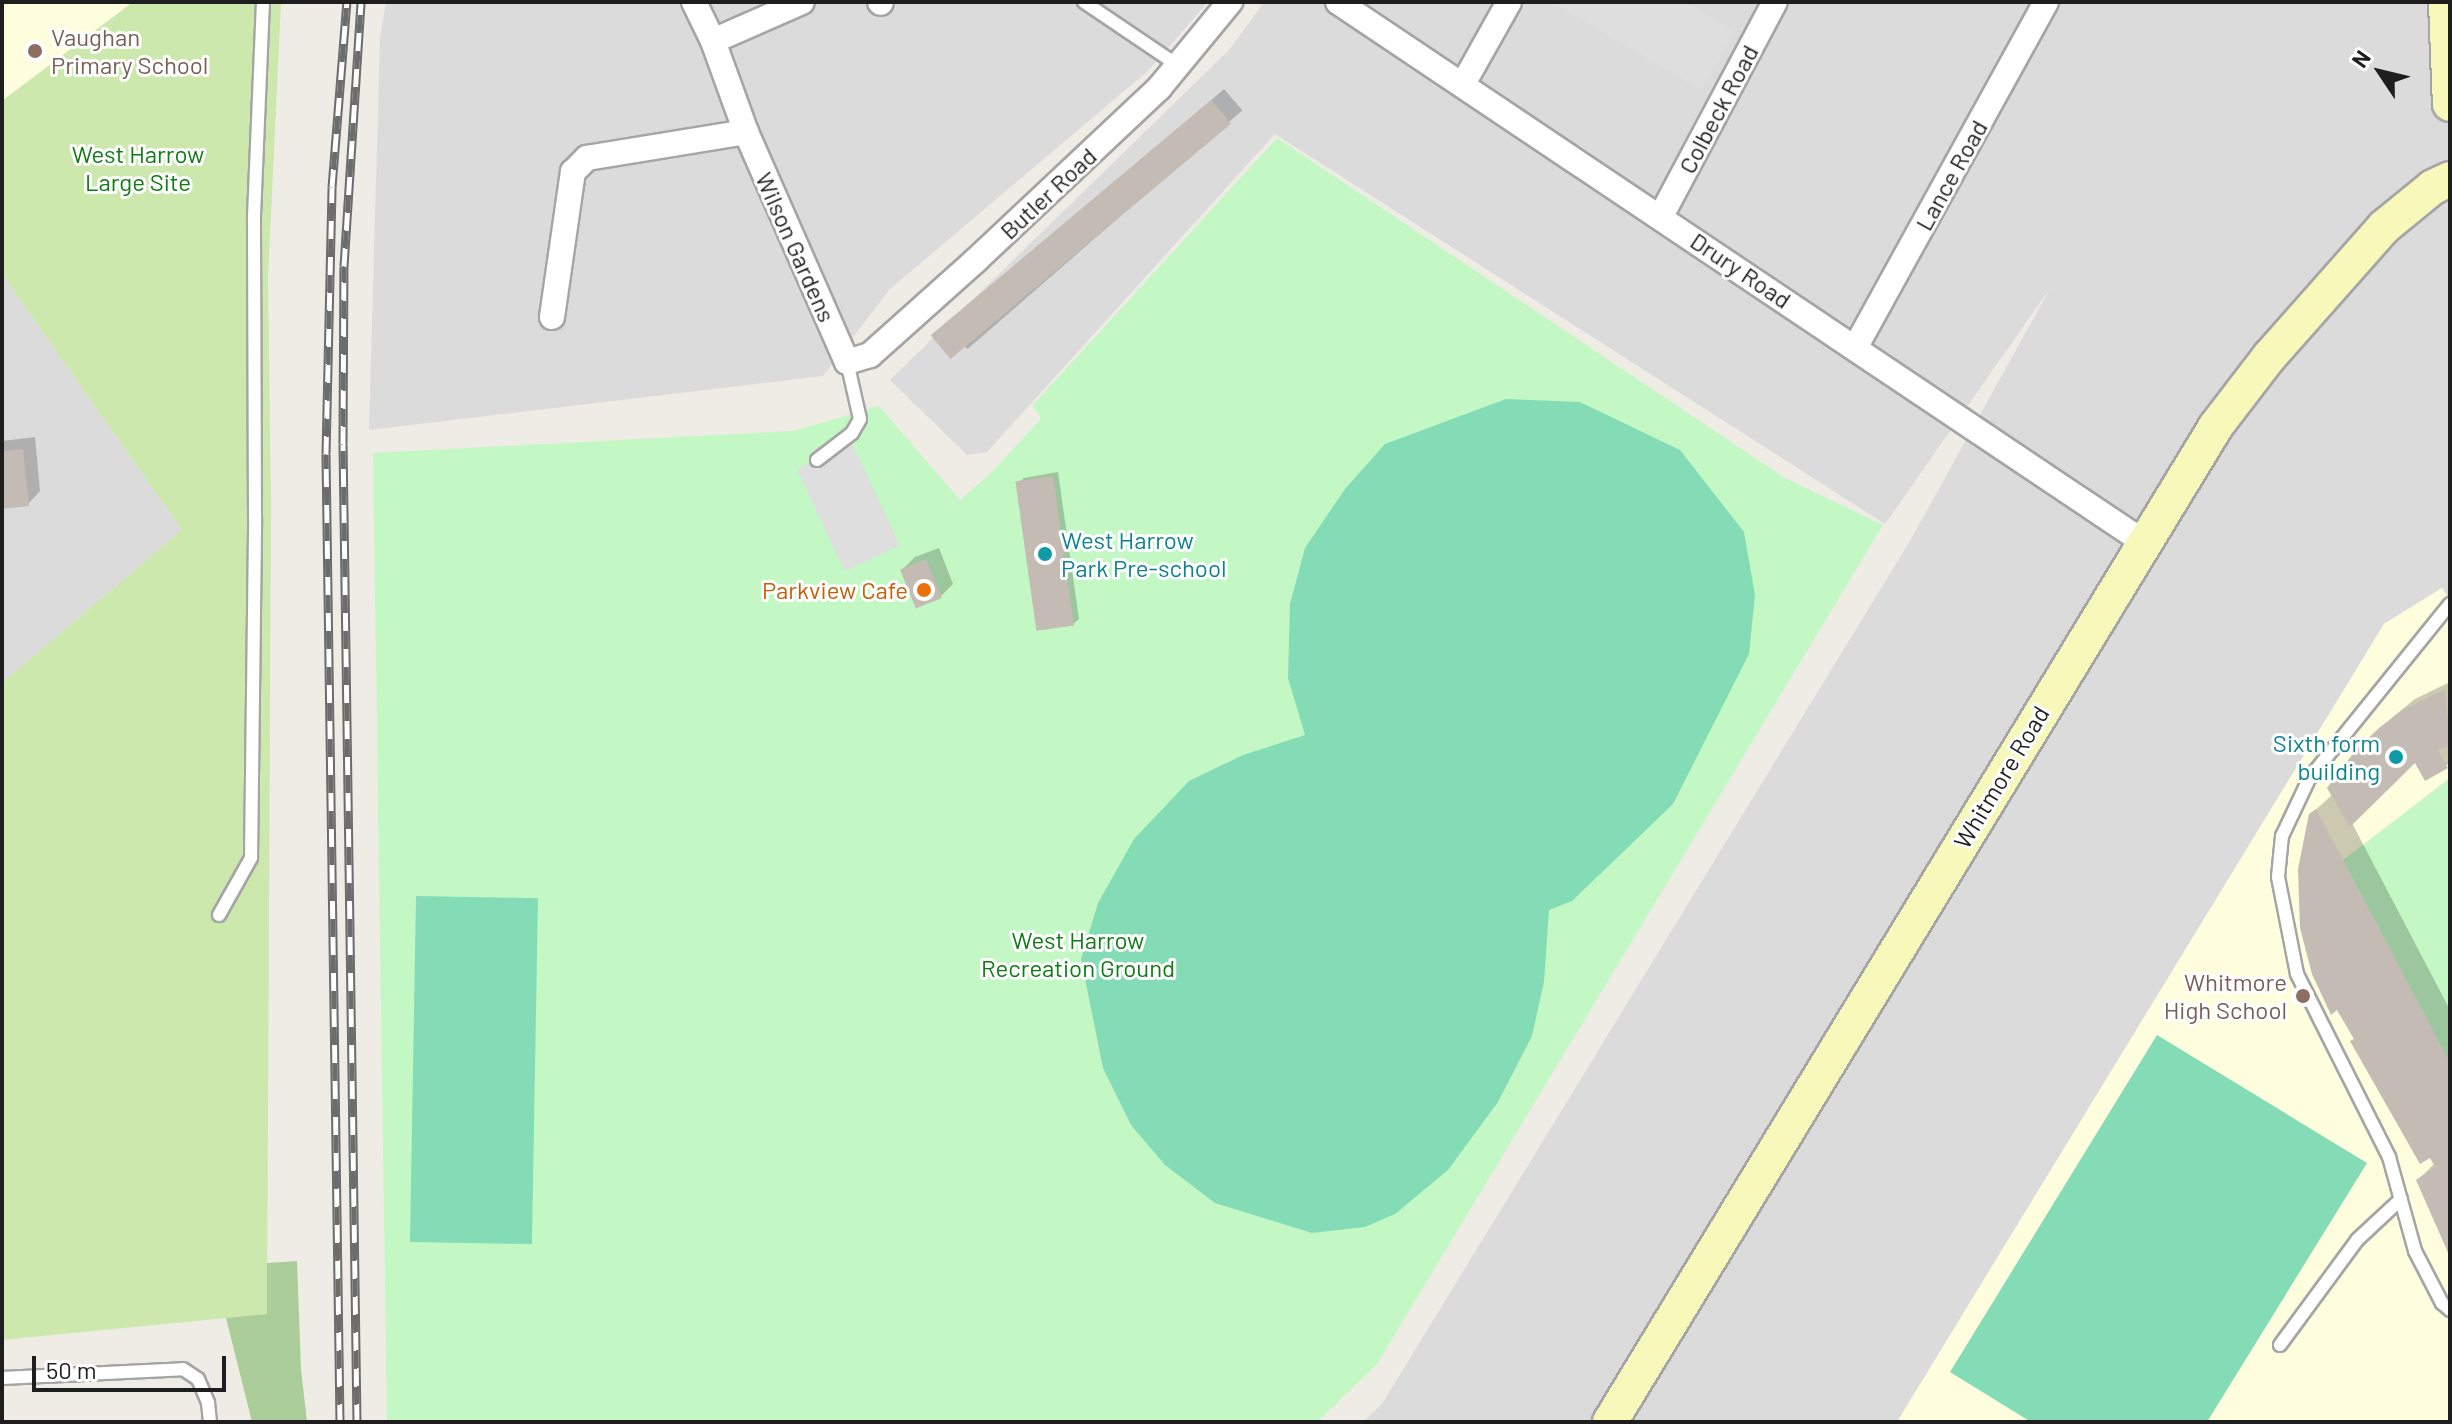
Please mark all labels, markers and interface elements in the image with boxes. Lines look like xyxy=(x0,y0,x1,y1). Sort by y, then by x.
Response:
place label: Vaughan Primary School xyxy=(51,23,208,79)
north arrow xyxy=(2340,32,2420,112)
street label: Colbeck Road xyxy=(1672,40,1764,178)
marker: Vaughan Primary School xyxy=(26,42,44,60)
text: N xyxy=(2345,45,2375,72)
street label: Lance Road xyxy=(1909,115,1993,235)
park label: West Harrow Large Site xyxy=(72,140,204,196)
street label: Butler Road xyxy=(994,141,1102,245)
street label: Wilson Gardens xyxy=(750,168,842,326)
street label: Drury Road xyxy=(1685,226,1797,314)
place label: West Harrow Park Pre-school xyxy=(1061,526,1227,582)
marker: West Harrow Park Pre-school xyxy=(1036,545,1054,563)
place label: Parkview Cafe xyxy=(762,576,908,604)
marker: Parkview Cafe xyxy=(915,581,933,599)
street label: Whitmore Road xyxy=(1947,701,2055,853)
place label: Sixth form building xyxy=(2273,729,2380,785)
marker: Sixth form building xyxy=(2387,748,2405,766)
park label: West Harrow Recreation Ground xyxy=(981,926,1175,982)
place label: Whitmore High School xyxy=(2164,968,2287,1024)
marker: Whitmore High School xyxy=(2294,987,2312,1005)
scale bar xyxy=(36,1340,230,1390)
text: 50 m xyxy=(46,1355,97,1384)

